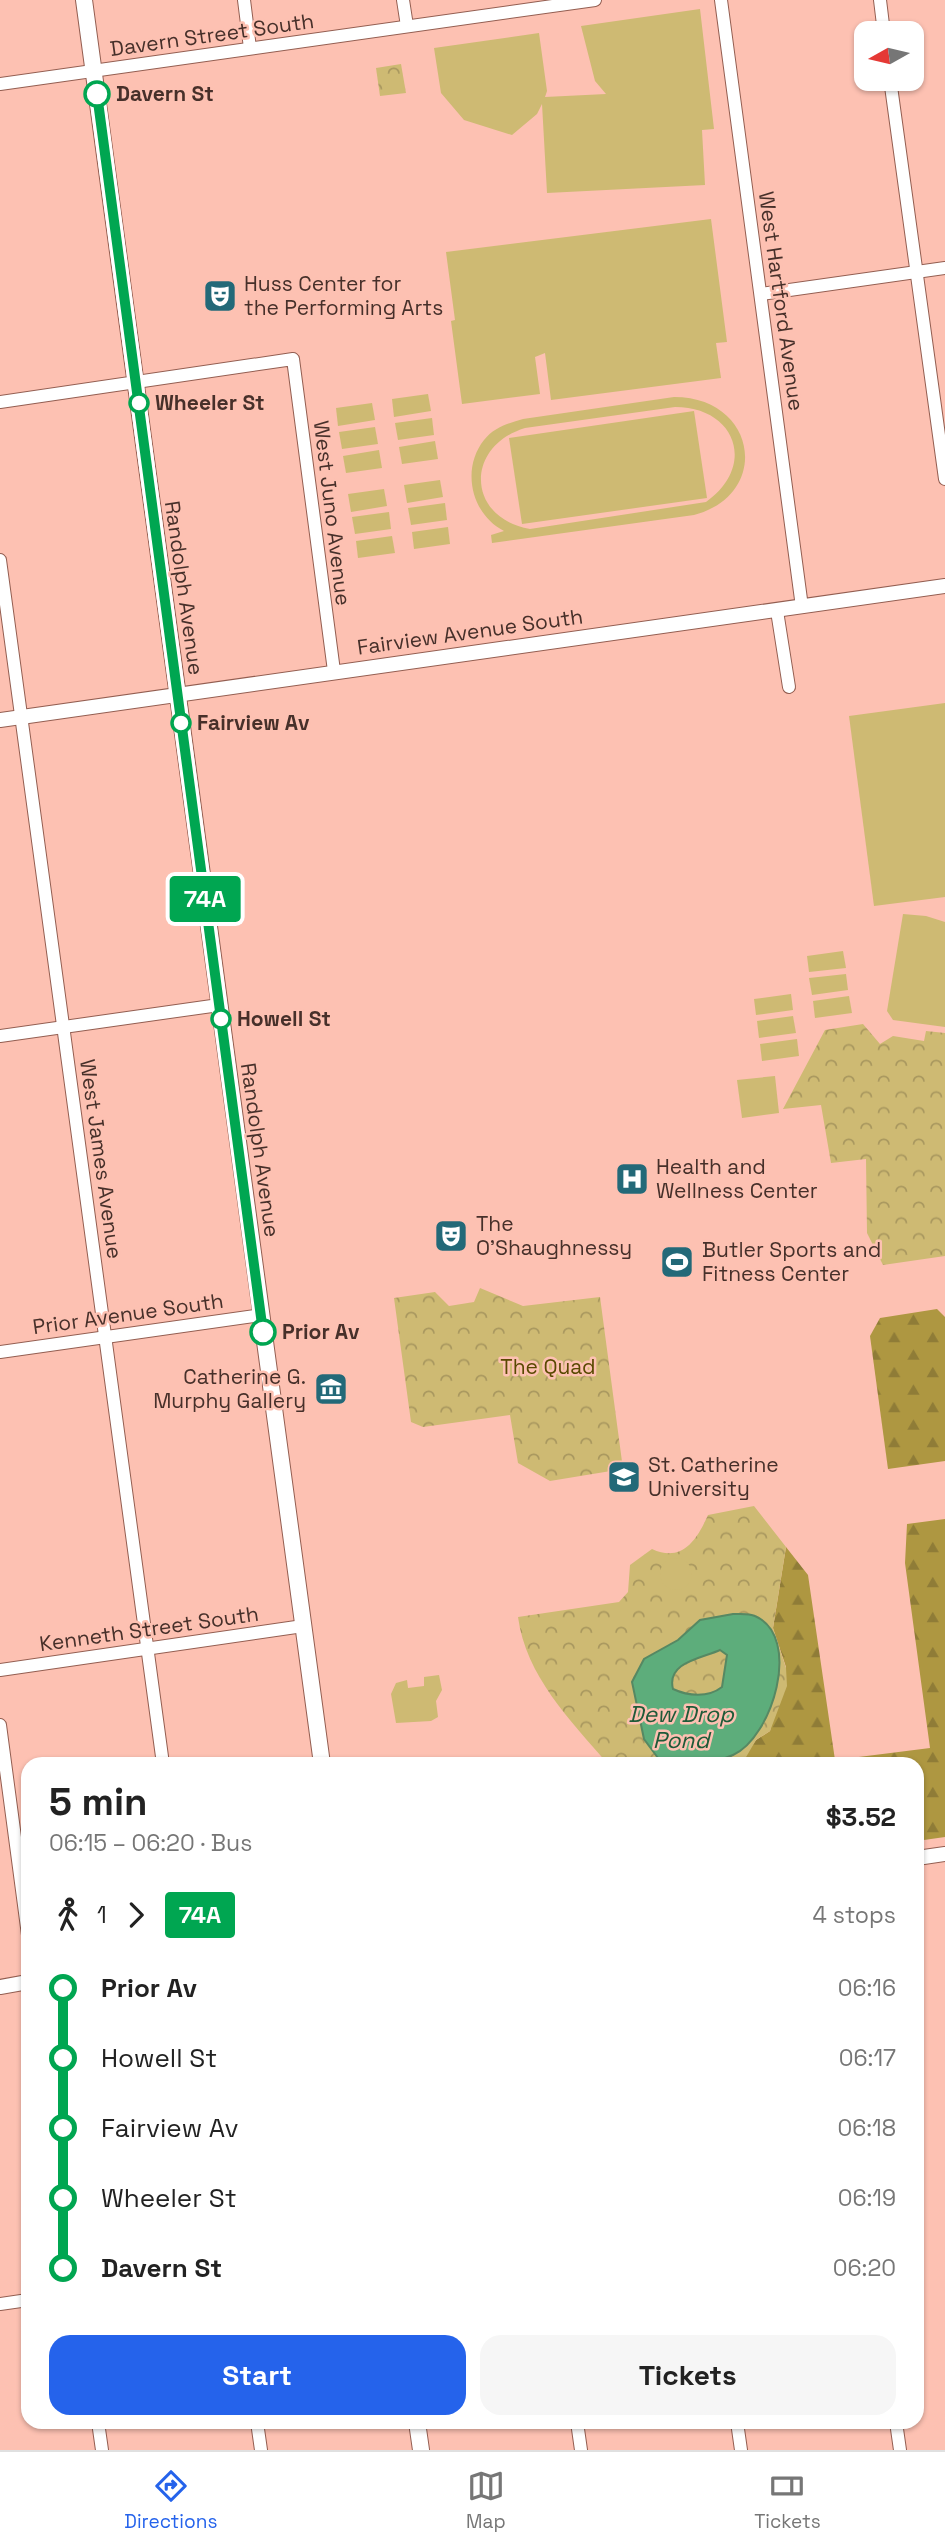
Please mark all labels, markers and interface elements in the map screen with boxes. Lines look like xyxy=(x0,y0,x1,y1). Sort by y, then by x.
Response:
street label: Davern Street South xyxy=(108,7,316,62)
north arrow xyxy=(854,21,924,91)
map controls xyxy=(854,21,924,91)
place label: Davern St xyxy=(116,80,214,107)
marker: Davern St xyxy=(84,81,110,107)
street label: West Hartford Avenue xyxy=(753,189,810,412)
place label: Huss Center for the Performing Arts xyxy=(244,270,443,321)
theatre icon: Huss Center for the Performing Arts xyxy=(201,277,239,315)
place label: Wheeler St xyxy=(155,389,265,416)
marker: Wheeler St xyxy=(129,393,149,413)
street label: West Juno Avenue xyxy=(308,419,357,607)
street label: Randolph Avenue xyxy=(159,499,210,677)
street label: Fairview Avenue South xyxy=(355,602,585,661)
place label: Fairview Av xyxy=(197,709,310,736)
marker: Fairview Av xyxy=(171,713,191,733)
line badge: 74A xyxy=(165,876,245,922)
text: 74A xyxy=(184,883,226,914)
place label: Howell St xyxy=(237,1005,331,1032)
marker: Howell St xyxy=(211,1009,231,1029)
street label: West James Avenue xyxy=(74,1057,129,1260)
street label: Randolph Avenue xyxy=(235,1061,286,1239)
place label: Health and Wellness Center xyxy=(656,1153,818,1204)
hospital icon: Health and Wellness Center xyxy=(613,1160,651,1198)
place label: The O'Shaughnessy xyxy=(476,1210,632,1261)
theatre icon: The O'Shaughnessy xyxy=(432,1217,470,1255)
place label: Butler Sports and Fitness Center xyxy=(702,1236,881,1287)
sports icon: Butler Sports and Fitness Center xyxy=(658,1243,696,1281)
street label: Prior Avenue South xyxy=(31,1287,225,1340)
place label: Prior Av xyxy=(282,1318,360,1345)
marker: Prior Av xyxy=(250,1319,276,1345)
park label: The Quad xyxy=(500,1353,596,1380)
place label: Catherine G. Murphy Gallery xyxy=(153,1363,306,1414)
museum icon: Catherine G. Murphy Gallery xyxy=(312,1370,350,1408)
place label: St. Catherine University xyxy=(648,1451,779,1502)
school or university icon: St. Catherine University xyxy=(605,1458,643,1496)
street label: Kenneth Street South xyxy=(37,1600,260,1657)
water label: Dew Drop Pond xyxy=(628,1699,735,1755)
text: 5 min xyxy=(49,1778,147,1826)
text: $3.52 xyxy=(826,1800,896,1834)
text: 06:15 – 06:20 · Bus xyxy=(49,1828,252,1858)
icon: walk xyxy=(49,1896,87,1934)
icon: forward xyxy=(117,1896,155,1934)
text: 74A xyxy=(179,1899,221,1930)
text: 1 xyxy=(97,1900,107,1930)
text: 4 stops xyxy=(813,1900,896,1930)
text: Prior Av xyxy=(101,1971,197,2005)
text: 06:16 xyxy=(838,1973,896,2003)
text: Howell St xyxy=(101,2041,217,2075)
text: 06:17 xyxy=(839,2043,896,2073)
text: Fairview Av xyxy=(101,2111,239,2145)
text: 06:18 xyxy=(837,2113,896,2143)
text: Wheeler St xyxy=(101,2181,237,2215)
text: 06:19 xyxy=(838,2183,896,2213)
text: Davern St xyxy=(101,2251,222,2285)
text: 06:20 xyxy=(833,2253,896,2283)
button: Start xyxy=(49,2335,466,2415)
button: Tickets xyxy=(480,2335,896,2415)
tab: Directions xyxy=(124,2467,217,2534)
tab: Map xyxy=(466,2467,506,2534)
tab: Tickets xyxy=(754,2467,821,2534)

